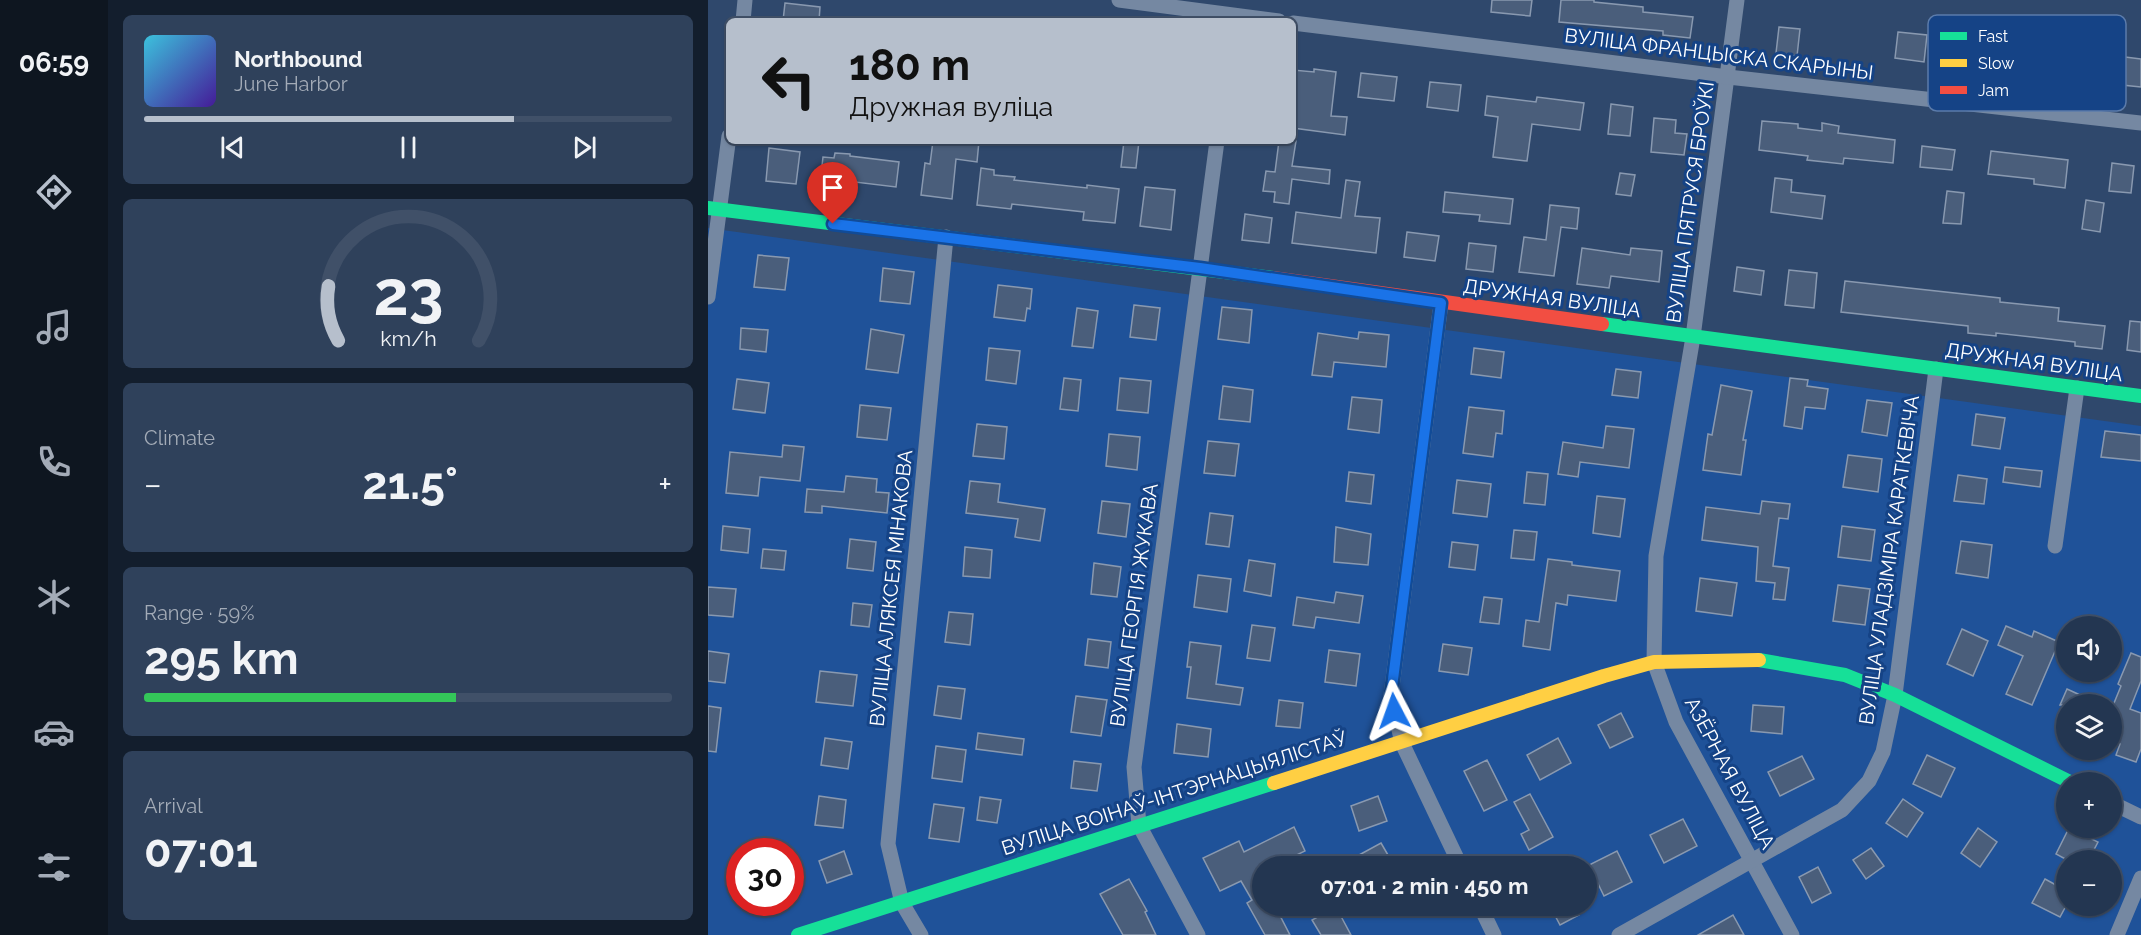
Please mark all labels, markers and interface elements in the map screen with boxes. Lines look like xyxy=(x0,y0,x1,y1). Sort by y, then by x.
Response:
legend xyxy=(1928,15,2126,111)
street label: ВУЛІЦА ФРАНЦЫСКА СКАРЫНЫ xyxy=(1563,23,1875,85)
text: Fast xyxy=(1978,27,2009,46)
text: 180 m xyxy=(849,41,970,90)
icon: left xyxy=(750,42,828,120)
text: Northbound xyxy=(234,46,363,72)
text: 06:59 xyxy=(19,47,89,78)
text: Slow xyxy=(1978,54,2014,73)
text: June Harbor xyxy=(234,72,348,96)
street label: ВУЛІЦА ПЯТРУСЯ БРОЎКІ xyxy=(1661,80,1719,324)
text: Jam xyxy=(1978,81,2009,100)
text: Дружная вуліца xyxy=(849,91,1053,122)
icon: previous xyxy=(216,131,249,164)
icon: pause xyxy=(392,131,425,164)
icon: next xyxy=(568,131,601,164)
pin xyxy=(807,162,858,224)
icon: directions xyxy=(33,171,75,213)
icon: arrive xyxy=(816,171,849,204)
text: 23 xyxy=(373,256,443,330)
street label: ДРУЖНАЯ ВУЛІЦА xyxy=(1462,274,1643,322)
icon: music xyxy=(33,306,75,348)
text: km/h xyxy=(380,326,436,351)
street label: ДРУЖНАЯ ВУЛІЦА xyxy=(1944,338,2125,386)
street label: ВУЛІЦА УЛАДЗІМІРА КАРАТКЕВІЧА xyxy=(1854,393,1924,726)
text: Climate xyxy=(144,426,215,450)
icon: phone xyxy=(33,441,75,483)
street label: ВУЛІЦА АЛЯКСЕЯ МІНАКОВА xyxy=(865,448,918,727)
text: 21.5° xyxy=(362,457,458,510)
text: − xyxy=(144,465,162,504)
text: + xyxy=(658,465,672,504)
street label: ВУЛІЦА ГЕОРГІЯ ЖУКАВА xyxy=(1105,481,1163,728)
icon: climate xyxy=(33,576,75,618)
text: Range · 59% xyxy=(144,601,254,625)
map controls xyxy=(2056,616,2122,916)
button: sound xyxy=(2056,616,2122,682)
text: 295 km xyxy=(144,632,299,685)
position arrow xyxy=(1362,679,1426,743)
street label: АЗЁРНАЯ ВУЛІЦА xyxy=(1680,693,1780,853)
button: layers xyxy=(2056,694,2122,760)
icon: car xyxy=(33,711,75,753)
street label: ВУЛІЦА ВОІНАЎ-ІНТЭРНАЦЫЯЛІСТАЎ xyxy=(998,726,1350,860)
button: + xyxy=(2056,772,2122,838)
text: Arrival xyxy=(144,794,203,818)
text: 07:01 xyxy=(144,825,258,878)
speed limit sign: 30 xyxy=(726,838,804,916)
icon: filters xyxy=(33,846,75,888)
button: − xyxy=(2056,850,2122,916)
text: 07:01 · 2 min · 450 m xyxy=(1321,873,1528,899)

